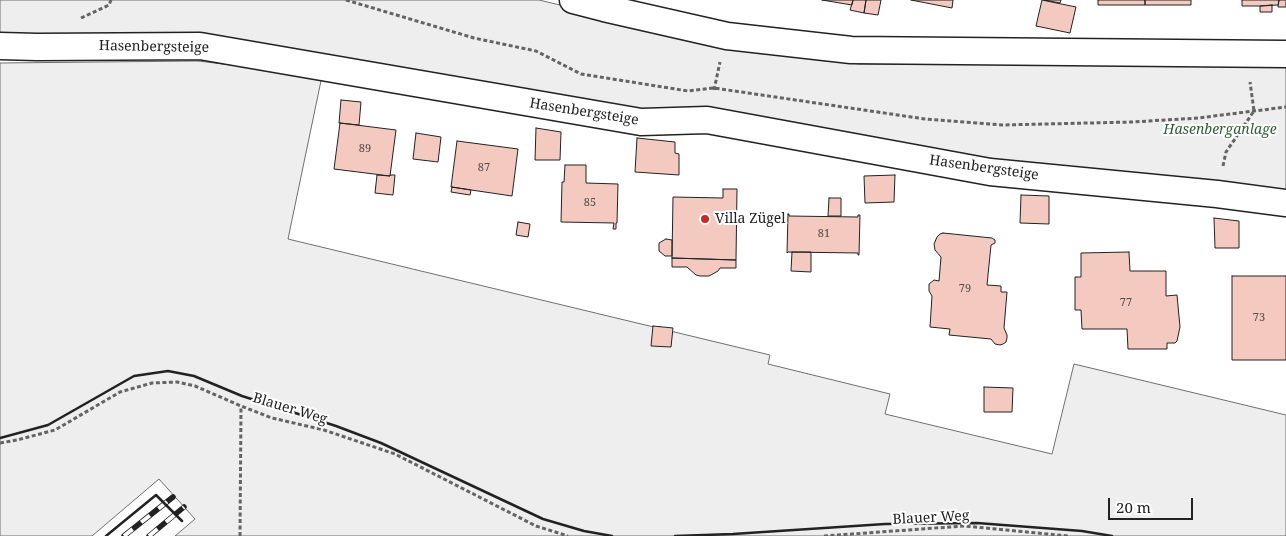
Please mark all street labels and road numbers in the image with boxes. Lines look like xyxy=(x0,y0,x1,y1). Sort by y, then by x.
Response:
street label: Hasenbergsteige xyxy=(99,38,209,56)
street label: Hasenbergsteige xyxy=(528,95,640,129)
street label: Hasenbergsteige xyxy=(928,152,1040,184)
street label: Blauer Weg xyxy=(251,390,329,428)
street label: Blauer Weg xyxy=(892,508,970,528)

